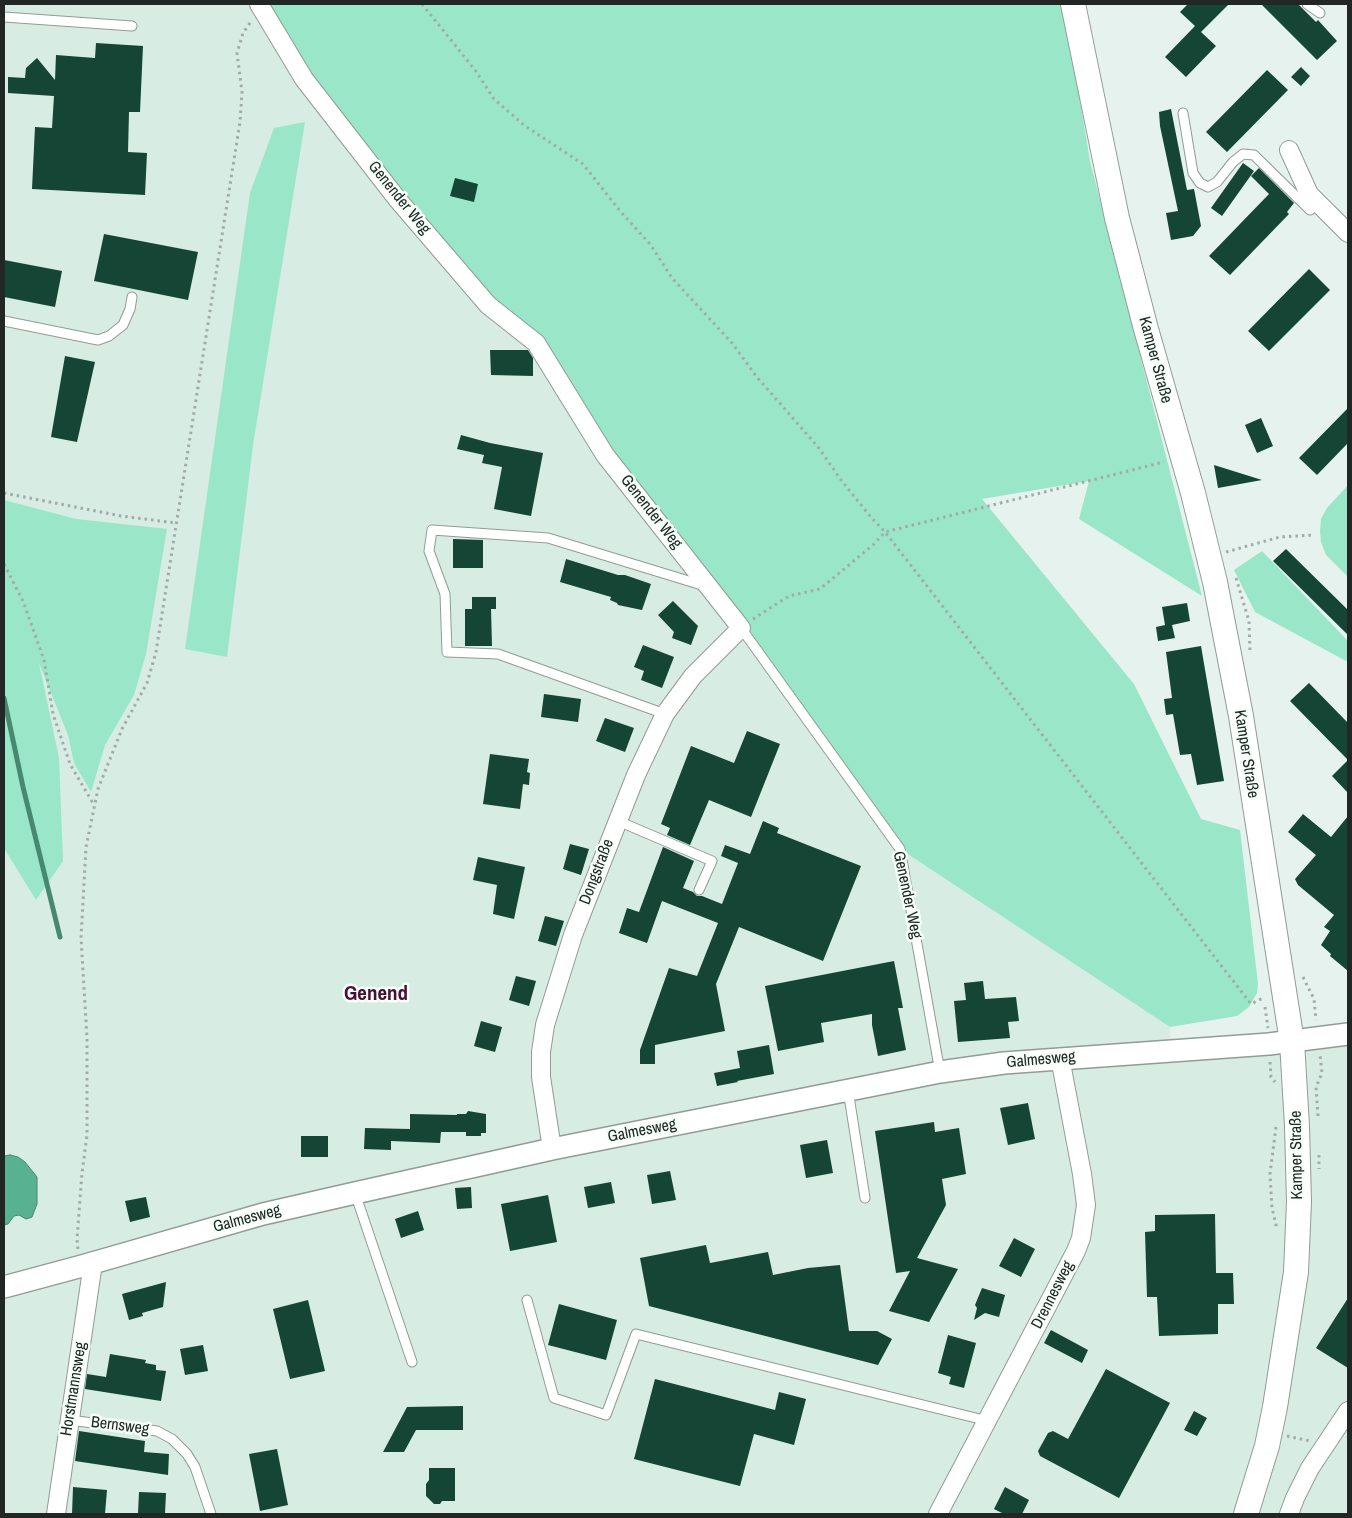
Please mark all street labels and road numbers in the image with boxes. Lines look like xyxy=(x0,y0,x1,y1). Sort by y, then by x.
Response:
street label: Genender Weg xyxy=(364,157,434,239)
street label: Kamper Straße xyxy=(1134,315,1176,405)
street label: Genender Weg xyxy=(616,471,686,553)
street label: Kamper Straße xyxy=(1230,709,1262,799)
street label: Dongstraße xyxy=(576,837,618,907)
street label: Genender Weg xyxy=(888,850,926,940)
street label: Galmesweg xyxy=(1006,1047,1076,1073)
street label: Kamper Straße xyxy=(1287,1110,1307,1200)
street label: Galmesweg xyxy=(606,1115,678,1147)
street label: Galmesweg xyxy=(211,1201,283,1237)
street label: Drennesweg xyxy=(1028,1258,1078,1332)
street label: Horstmannsweg xyxy=(57,1341,91,1437)
street label: Bernsweg xyxy=(90,1413,150,1439)

